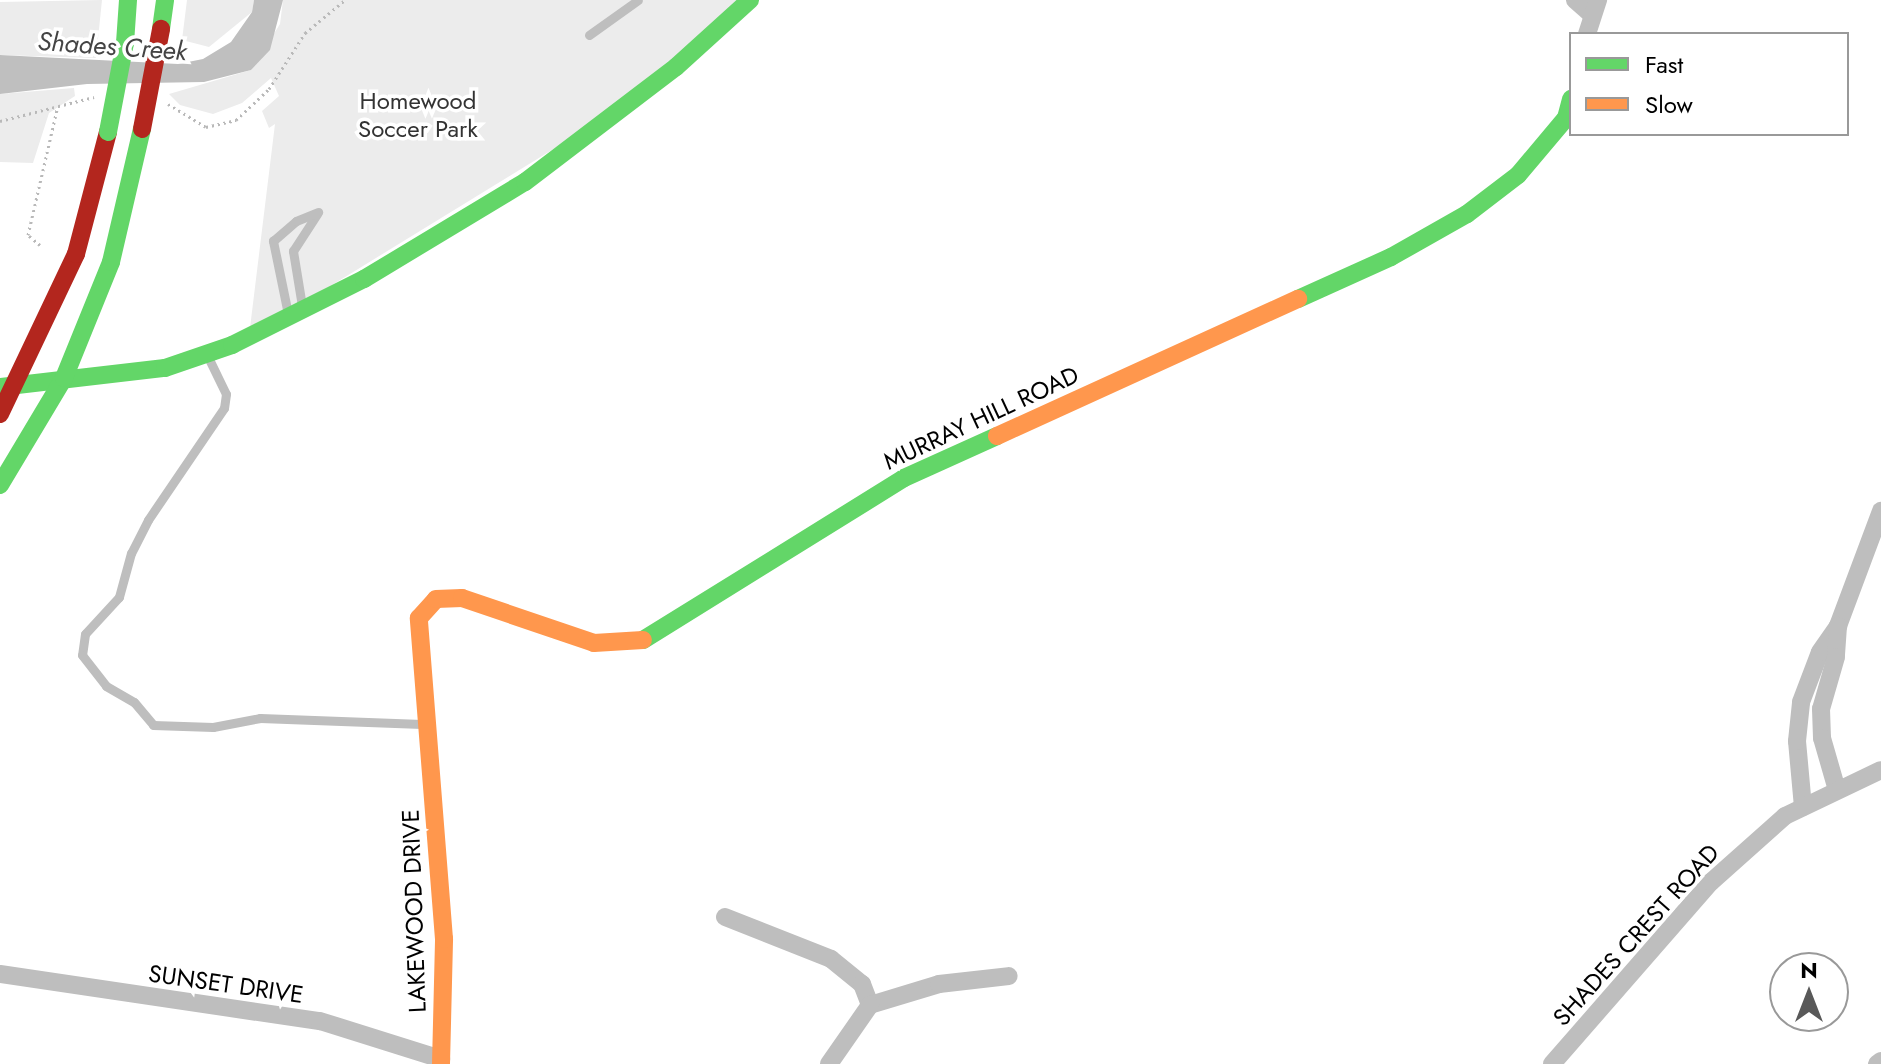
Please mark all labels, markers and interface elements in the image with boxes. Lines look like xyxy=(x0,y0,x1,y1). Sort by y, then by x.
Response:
water label: Shades Creek xyxy=(36,26,188,68)
legend xyxy=(1569,32,1849,136)
text: Fast xyxy=(1645,47,1683,82)
park label: Homewood Soccer Park xyxy=(358,87,478,143)
text: Slow xyxy=(1645,87,1693,122)
street label: MURRAY HILL ROAD xyxy=(879,360,1083,476)
street label: LAKEWOOD DRIVE xyxy=(396,809,432,1013)
street label: SHADES CREST ROAD xyxy=(1547,838,1725,1032)
north arrow xyxy=(1769,952,1849,1032)
text: N xyxy=(1800,954,1818,986)
street label: SUNSET DRIVE xyxy=(147,959,305,1009)

